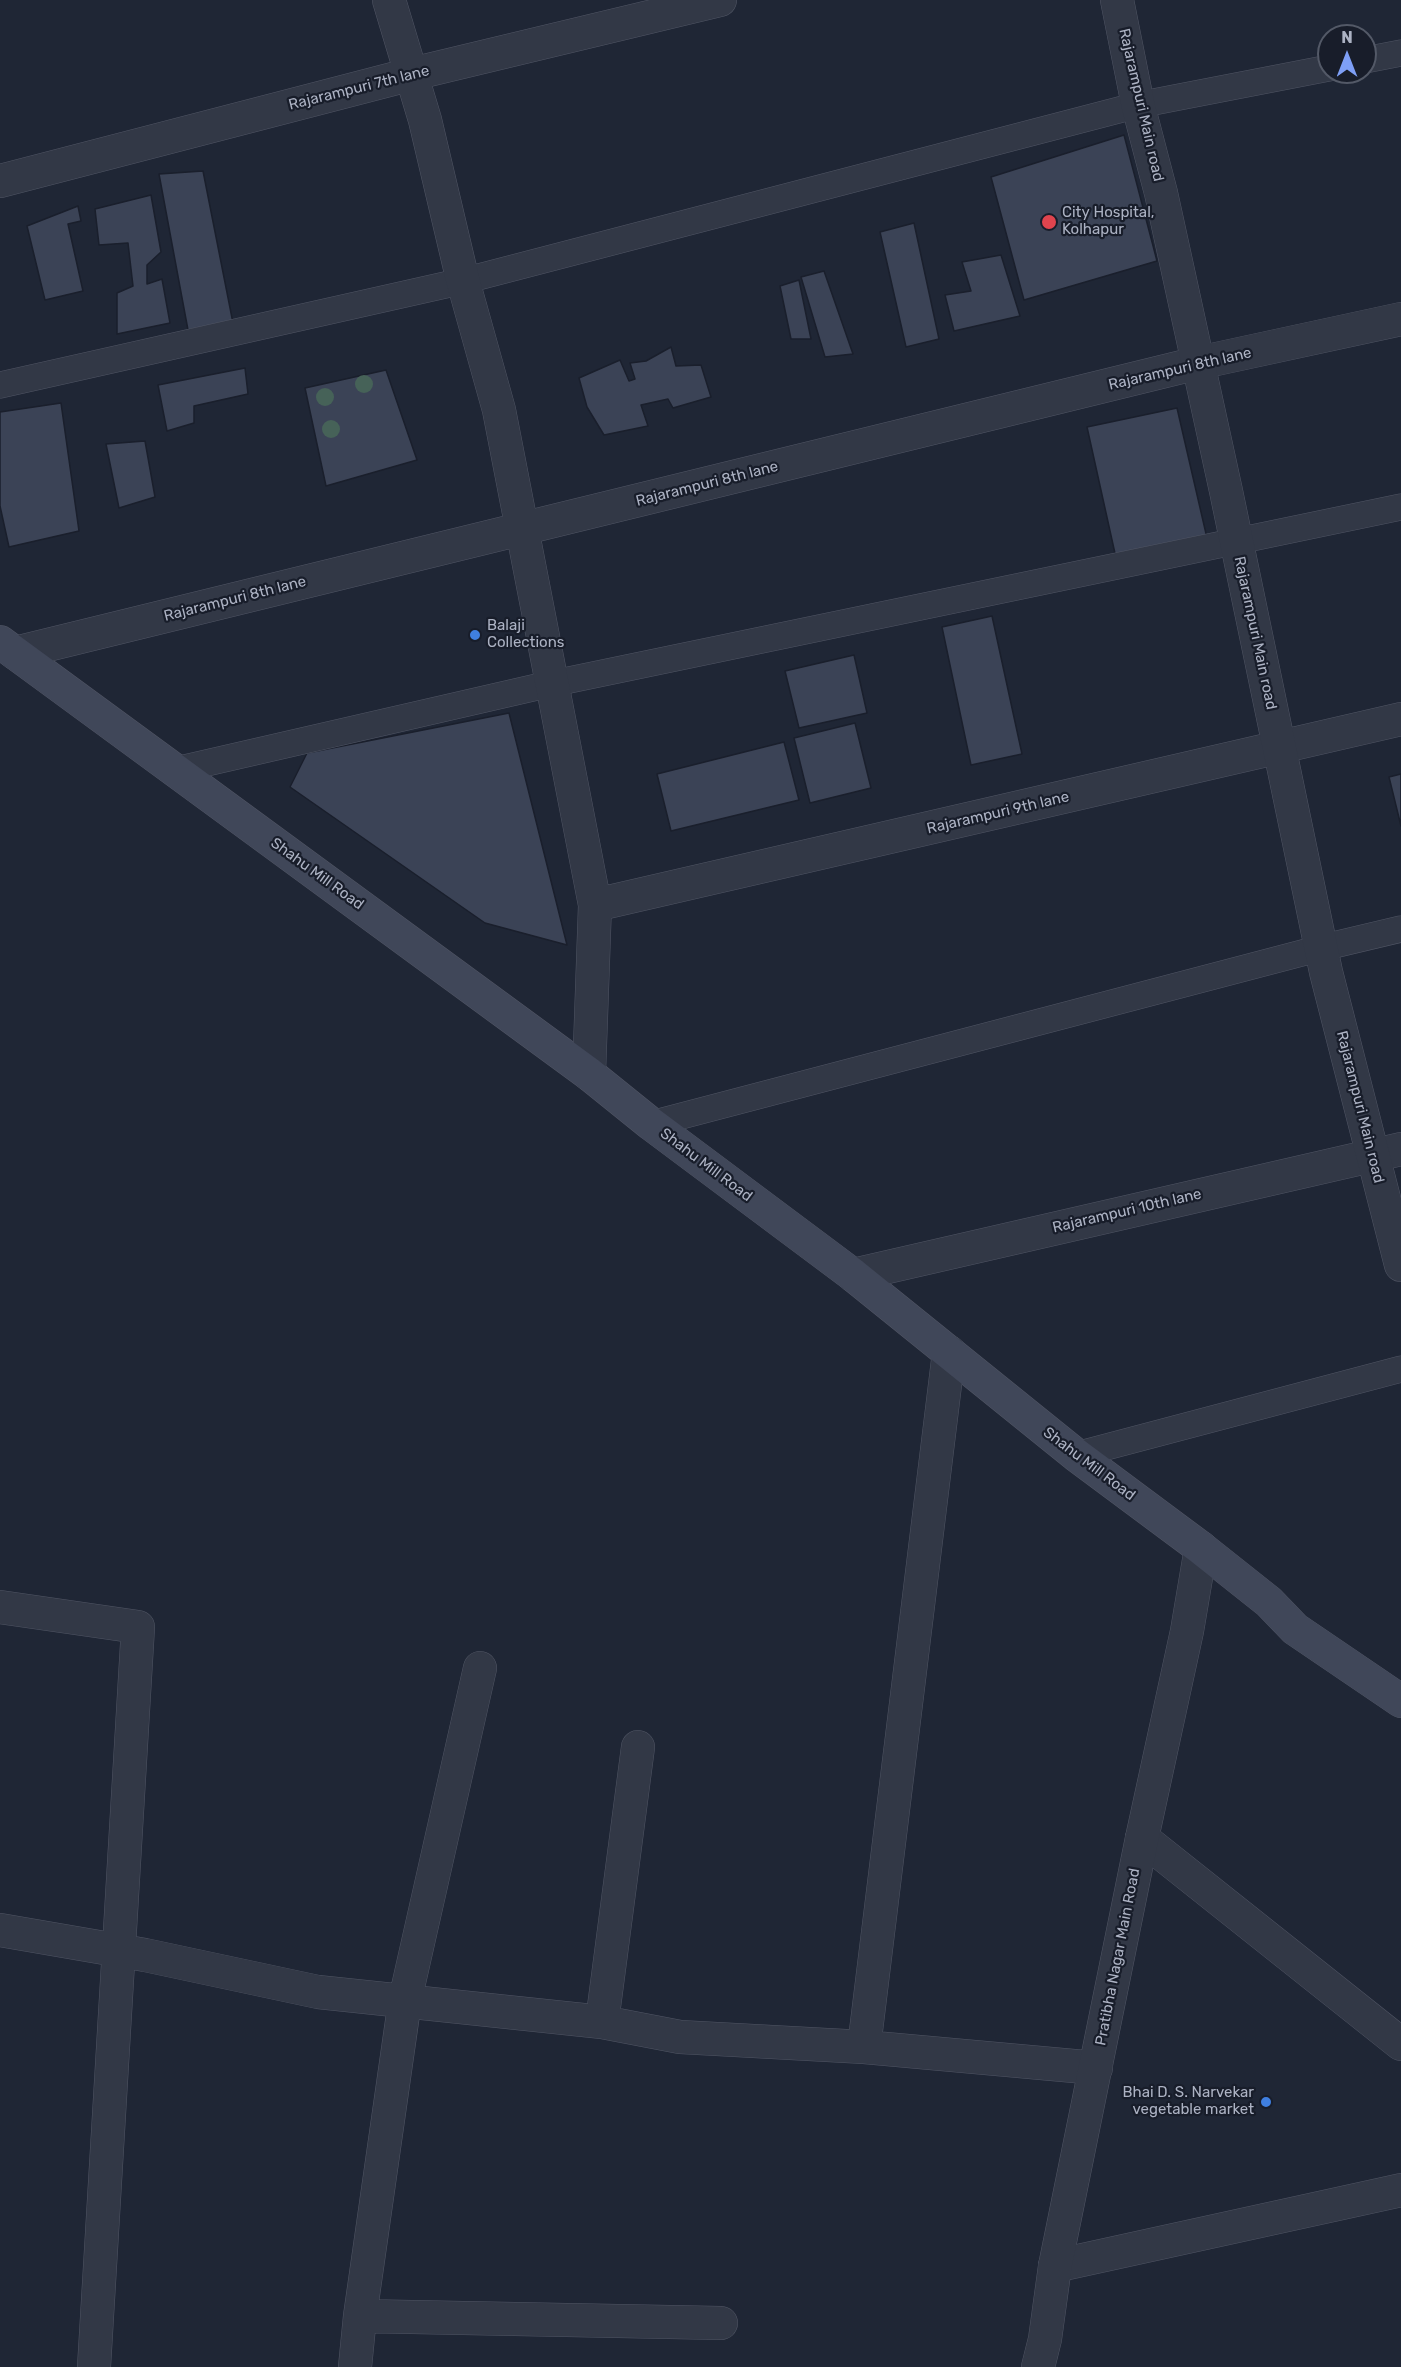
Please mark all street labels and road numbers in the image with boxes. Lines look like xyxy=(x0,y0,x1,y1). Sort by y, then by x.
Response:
street label: Rajarampuri Main road xyxy=(1115,27,1167,183)
street label: Rajarampuri 7th lane xyxy=(287,62,431,114)
street label: Rajarampuri 8th lane xyxy=(1107,344,1253,394)
street label: Rajarampuri 8th lane xyxy=(634,458,780,510)
street label: Rajarampuri Main road xyxy=(1230,555,1280,711)
street label: Rajarampuri 8th lane xyxy=(162,573,308,625)
street label: Rajarampuri 9th lane xyxy=(925,788,1071,838)
street label: Shahu Mill Road xyxy=(267,834,367,914)
street label: Rajarampuri Main road xyxy=(1332,1029,1388,1185)
street label: Shahu Mill Road xyxy=(656,1125,756,1205)
street label: Rajarampuri 10th lane xyxy=(1051,1185,1203,1237)
street label: Shahu Mill Road xyxy=(1039,1424,1139,1504)
street label: Pratibha Nagar Main Road xyxy=(1092,1867,1144,2047)

